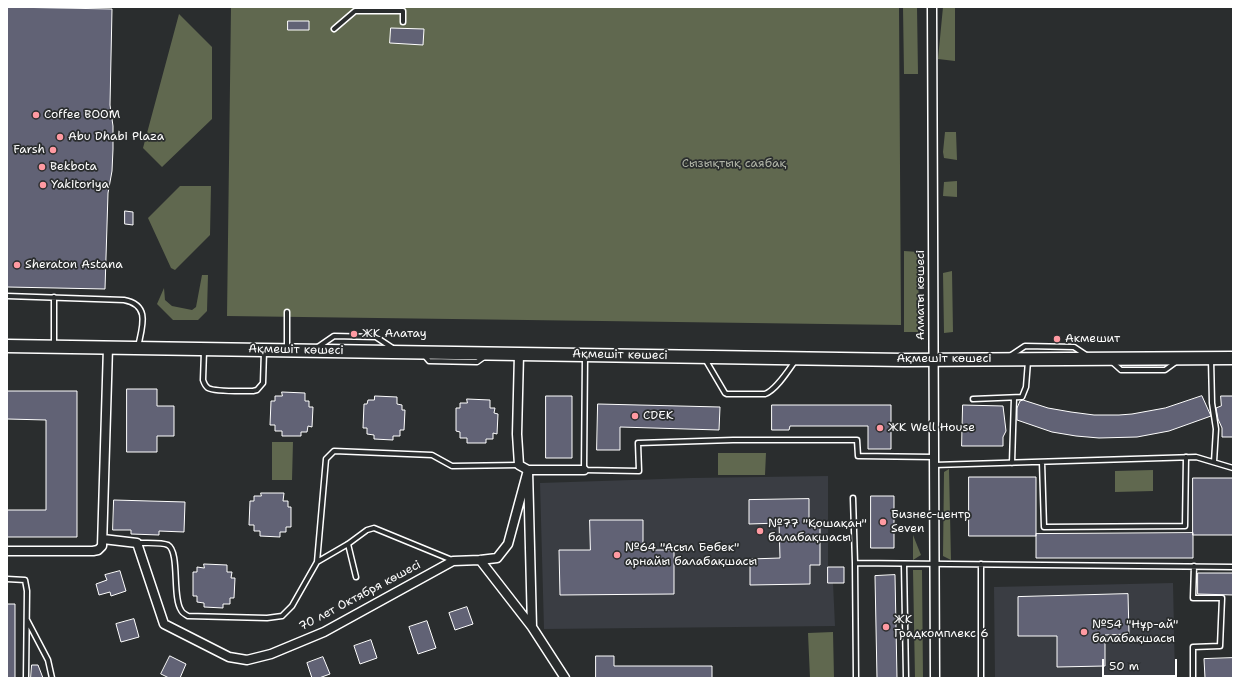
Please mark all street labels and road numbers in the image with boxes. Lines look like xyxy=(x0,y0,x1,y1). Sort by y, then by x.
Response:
street label: Алматы көшесі xyxy=(914,250,928,340)
street label: Ақмешіт көшесі xyxy=(248,342,344,358)
street label: Ақмешіт көшесі xyxy=(572,347,668,363)
street label: Ақмешіт көшесі xyxy=(896,352,992,366)
street label: 70 лет Октября көшесі xyxy=(297,558,423,634)

